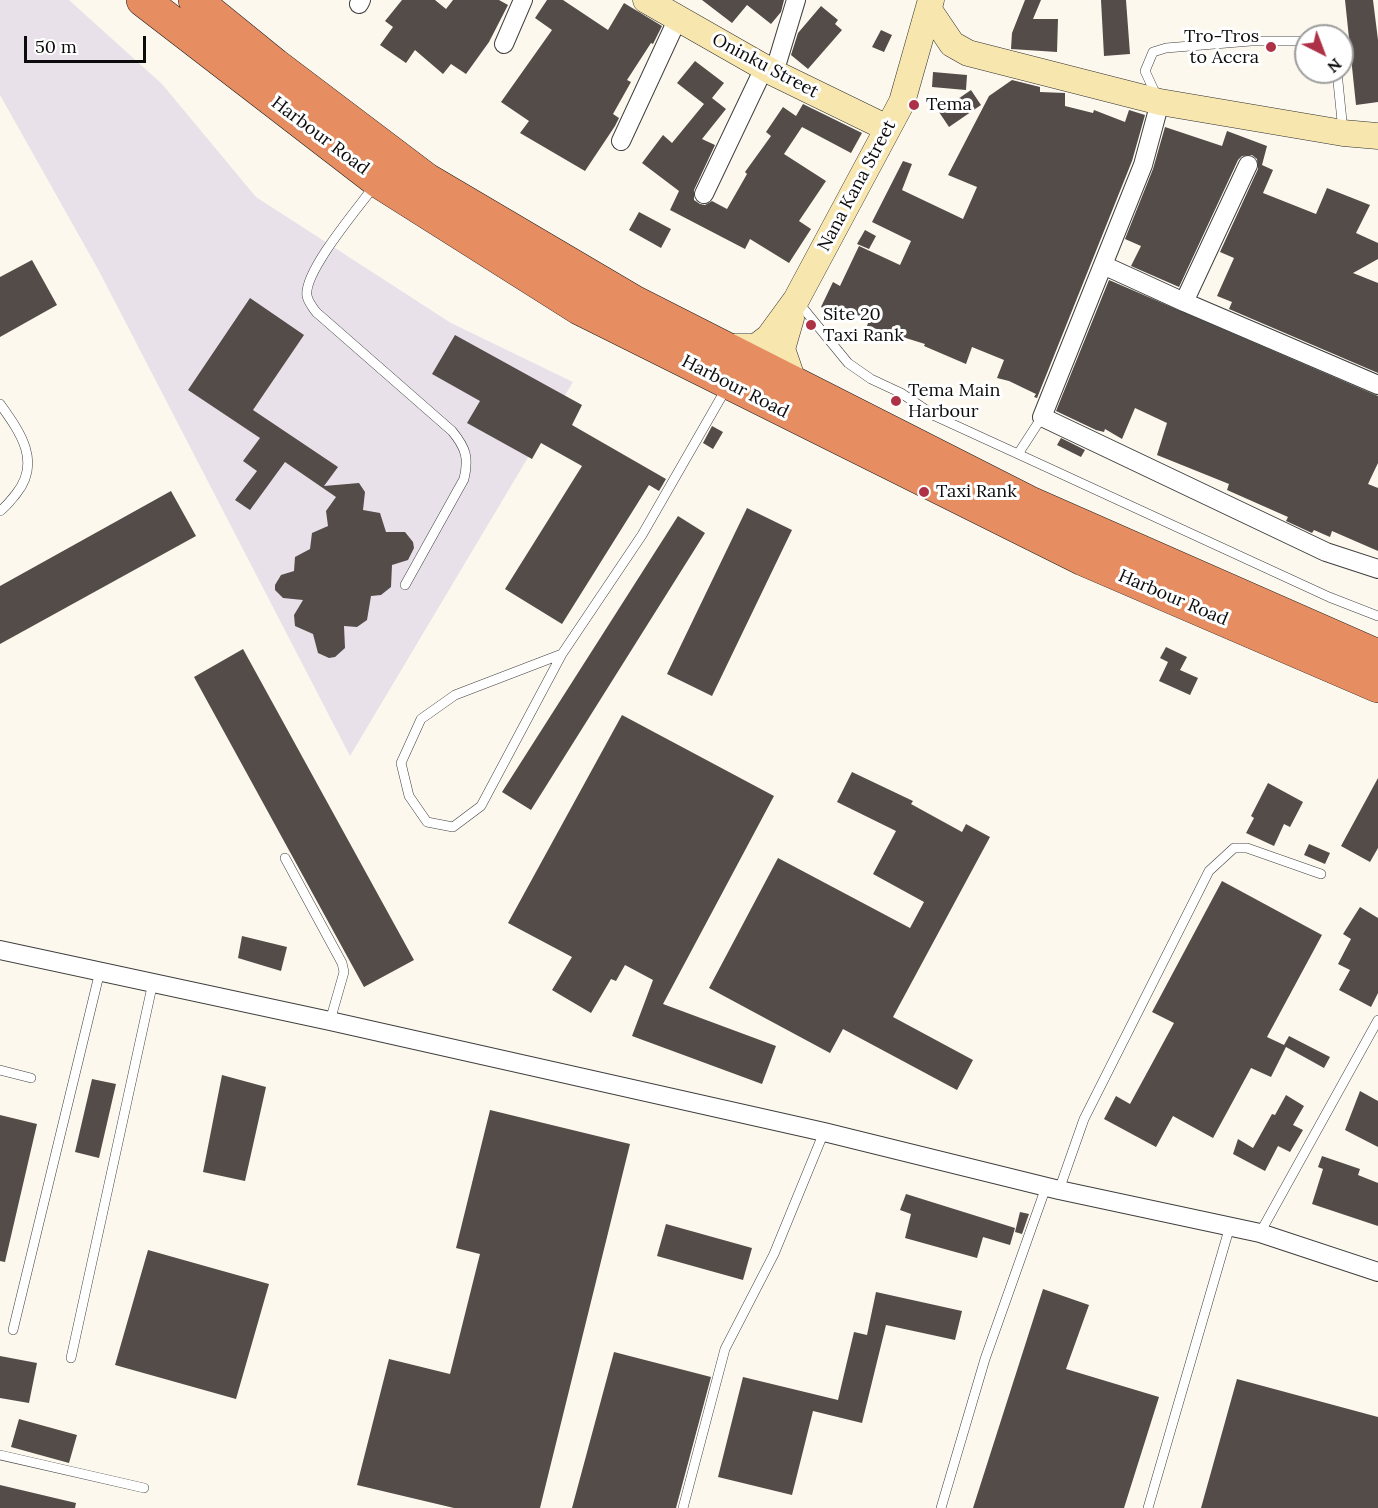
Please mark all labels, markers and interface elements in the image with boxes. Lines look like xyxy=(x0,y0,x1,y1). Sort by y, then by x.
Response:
scale bar xyxy=(27,24,148,62)
north arrow xyxy=(1294,24,1354,84)
place label: Tro-Tros to Accra xyxy=(1184,26,1259,68)
street label: Oninku Street xyxy=(708,29,822,103)
text: 50 m xyxy=(35,35,77,58)
marker: Tro-Tros to Accra xyxy=(1264,40,1278,54)
text: N xyxy=(1323,54,1346,77)
street label: Harbour Road xyxy=(267,92,373,180)
place label: Tema xyxy=(926,94,972,116)
marker: Tema xyxy=(907,98,921,112)
street label: Nana Kana Street xyxy=(813,117,901,255)
place label: Site 20 Taxi Rank xyxy=(823,304,904,346)
marker: Site 20 Taxi Rank xyxy=(804,318,818,332)
street label: Harbour Road xyxy=(678,351,792,423)
place label: Tema Main Harbour xyxy=(908,380,1000,422)
marker: Tema Main Harbour xyxy=(889,394,903,408)
place label: Taxi Rank xyxy=(936,481,1017,503)
marker: Taxi Rank xyxy=(917,485,931,499)
street label: Harbour Road xyxy=(1115,565,1231,631)

